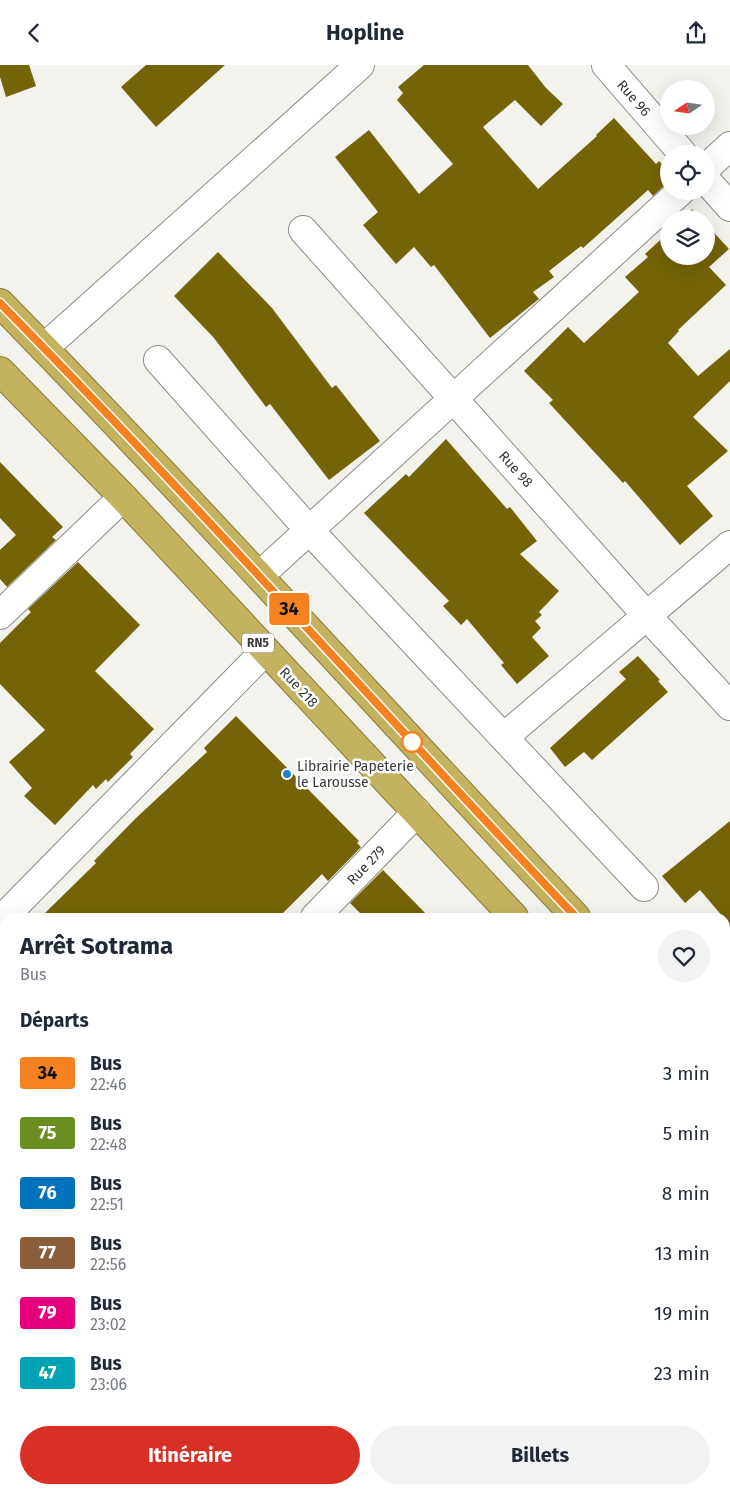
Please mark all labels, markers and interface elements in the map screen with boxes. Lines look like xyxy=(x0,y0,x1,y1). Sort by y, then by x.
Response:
icon: back xyxy=(20,19,48,47)
text: Hopline xyxy=(326,19,404,46)
icon: share xyxy=(682,19,710,47)
street label: Rue 96 xyxy=(613,77,654,120)
north arrow xyxy=(660,80,715,135)
map controls xyxy=(660,80,715,265)
button: locate xyxy=(660,145,715,200)
button: layers xyxy=(660,210,715,265)
street label: Rue 98 xyxy=(495,448,537,491)
line badge: 34 xyxy=(266,593,312,625)
text: 34 xyxy=(279,598,299,620)
road number: RN5 xyxy=(242,633,274,653)
street label: Rue 218 xyxy=(276,664,322,711)
unlabelled marker xyxy=(401,731,423,753)
place label: Librairie Papeterie le Larousse xyxy=(297,758,414,791)
marker: Librairie Papeterie le Larousse xyxy=(281,768,293,780)
street label: Rue 279 xyxy=(344,842,389,889)
button: heart xyxy=(658,930,710,982)
text: Arrêt Sotrama xyxy=(20,932,173,960)
text: Bus xyxy=(20,965,47,984)
text: Départs xyxy=(20,1009,89,1032)
text: Bus xyxy=(90,1052,122,1075)
text: 34 xyxy=(38,1062,57,1084)
text: 3 min xyxy=(663,1062,710,1085)
text: 22:46 xyxy=(90,1075,127,1094)
text: Bus xyxy=(90,1112,122,1135)
text: 75 xyxy=(39,1122,56,1144)
text: 5 min xyxy=(663,1122,710,1145)
text: 22:48 xyxy=(90,1135,127,1154)
text: Bus xyxy=(90,1172,122,1195)
text: 76 xyxy=(38,1182,57,1204)
text: 8 min xyxy=(662,1182,710,1205)
text: 22:51 xyxy=(90,1195,124,1214)
text: Bus xyxy=(90,1232,122,1255)
text: 77 xyxy=(39,1242,56,1264)
text: 13 min xyxy=(654,1242,710,1265)
text: 22:56 xyxy=(90,1255,126,1274)
text: Bus xyxy=(90,1292,122,1315)
text: 79 xyxy=(38,1302,57,1324)
text: 19 min xyxy=(654,1302,710,1325)
text: 23:02 xyxy=(90,1315,126,1334)
text: Bus xyxy=(90,1352,122,1375)
text: 47 xyxy=(38,1362,57,1384)
text: 23 min xyxy=(653,1362,710,1385)
text: 23:06 xyxy=(90,1375,127,1394)
button: Itinéraire xyxy=(20,1426,360,1484)
button: Billets xyxy=(370,1426,710,1484)

